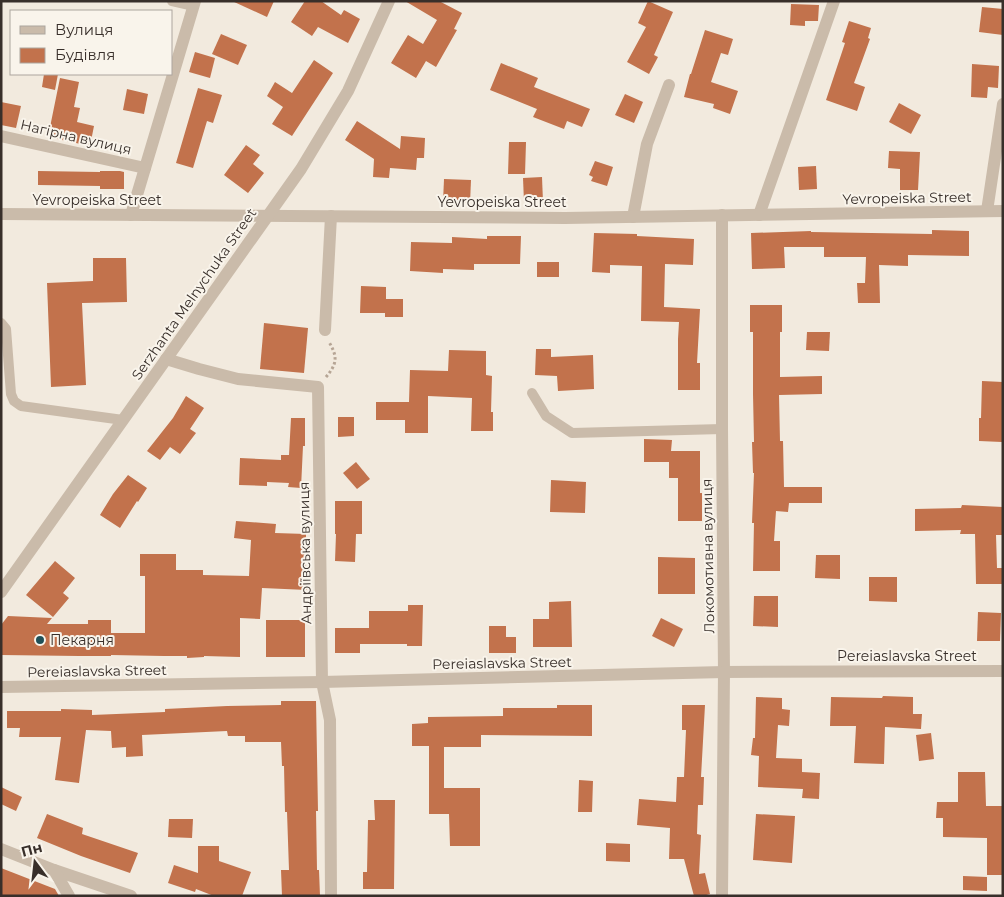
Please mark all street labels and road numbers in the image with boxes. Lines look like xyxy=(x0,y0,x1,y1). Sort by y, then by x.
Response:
street label: Нагірна вулиця xyxy=(19,115,133,159)
street label: Yevropeiska Street xyxy=(842,188,972,208)
street label: Yevropeiska Street xyxy=(32,191,162,209)
street label: Yevropeiska Street xyxy=(437,193,567,211)
street label: Serzhanta Melnychuka Street xyxy=(128,204,261,383)
street label: Локомотивна вулиця xyxy=(698,478,718,634)
street label: Андріївська вулиця xyxy=(295,481,315,625)
street label: Pereiaslavska Street xyxy=(837,647,977,665)
street label: Pereiaslavska Street xyxy=(432,653,572,673)
street label: Pereiaslavska Street xyxy=(27,661,167,681)

